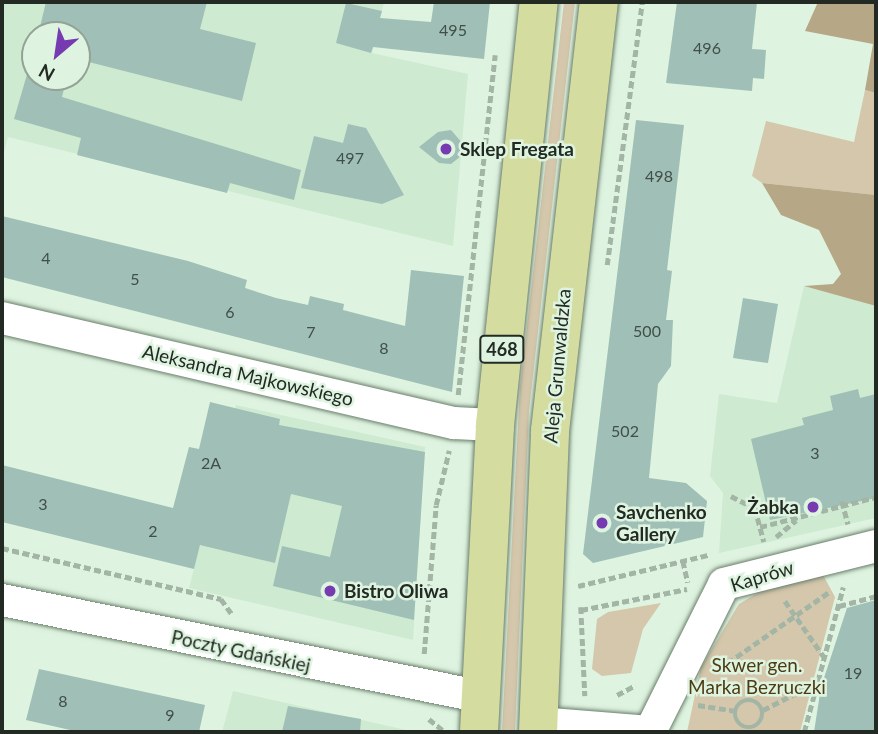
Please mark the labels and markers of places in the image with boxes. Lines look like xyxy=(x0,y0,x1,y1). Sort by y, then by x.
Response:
place label: Sklep Fregata xyxy=(460,138,574,160)
marker: Sklep Fregata xyxy=(438,141,454,157)
place label: Żabka xyxy=(747,496,799,518)
marker: Żabka xyxy=(805,499,821,515)
place label: Savchenko Gallery xyxy=(616,501,707,545)
marker: Savchenko Gallery xyxy=(594,515,610,531)
place label: Bistro Oliwa xyxy=(344,580,448,602)
marker: Bistro Oliwa xyxy=(322,583,338,599)

